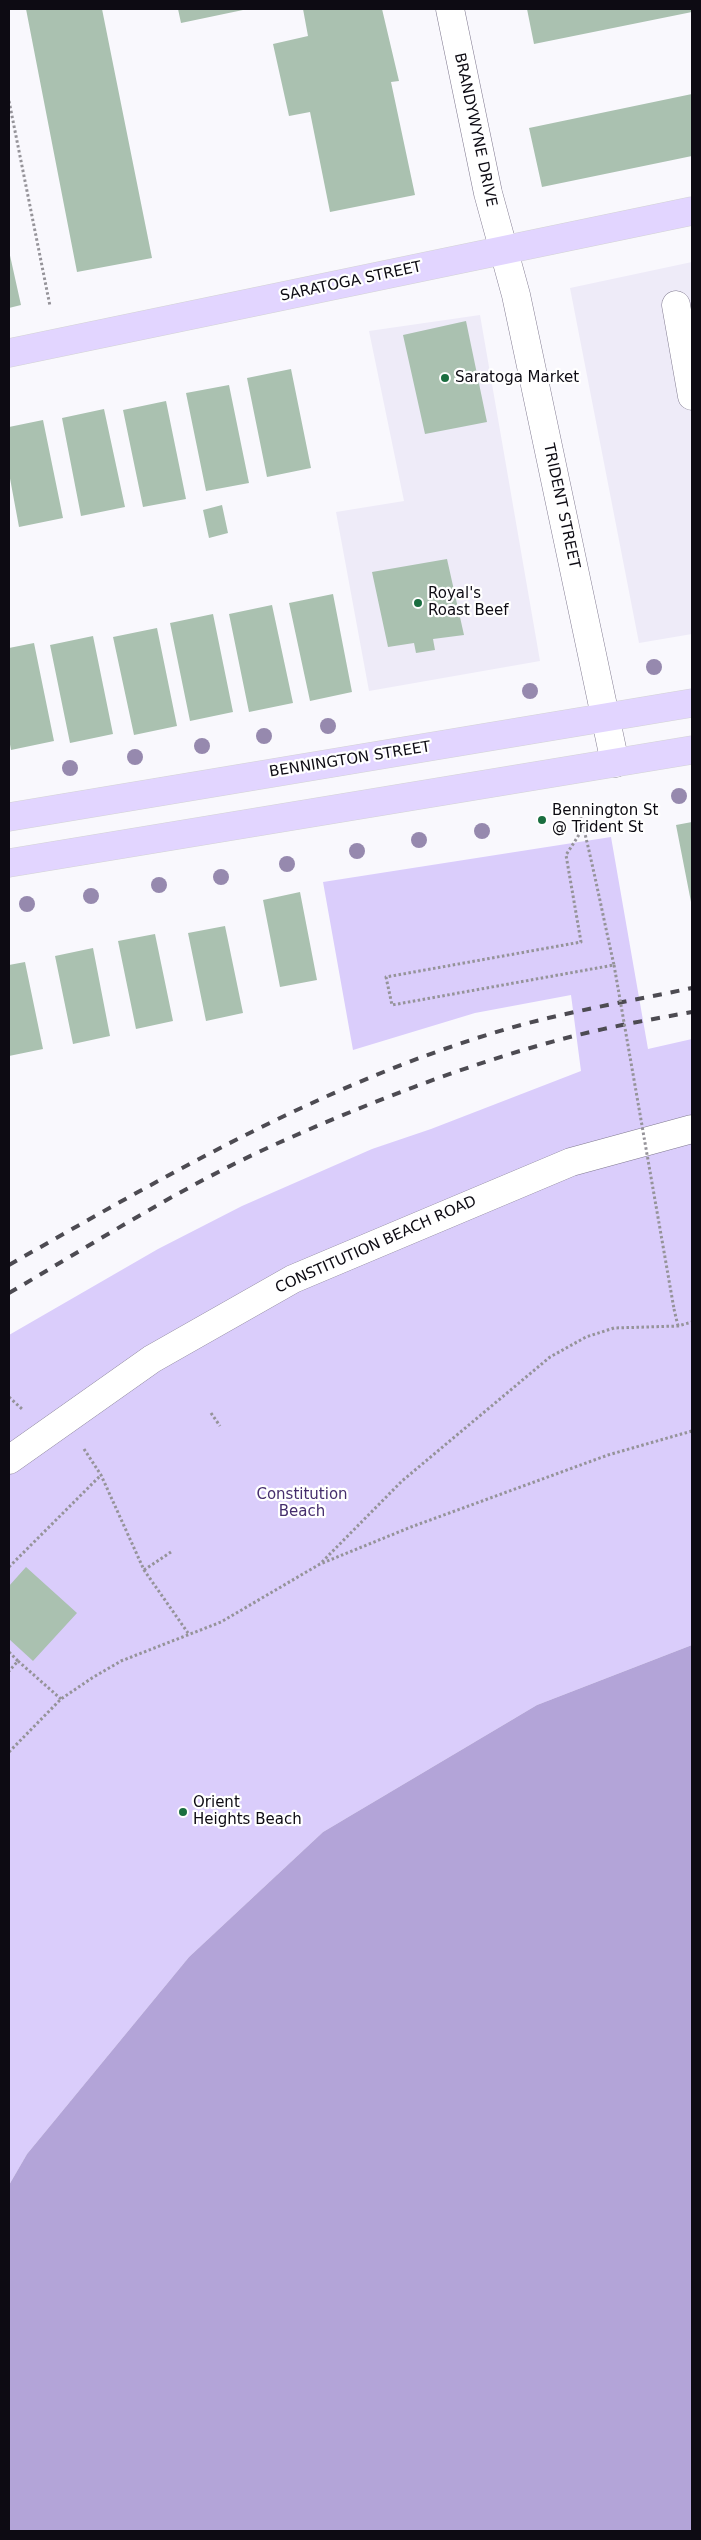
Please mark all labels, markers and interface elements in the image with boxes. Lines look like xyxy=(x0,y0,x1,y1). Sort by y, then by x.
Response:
street label: BRANDYWYNE DRIVE xyxy=(450,51,500,209)
street label: SARATOGA STREET xyxy=(279,258,423,306)
place label: Saratoga Market xyxy=(455,369,579,387)
marker: Saratoga Market xyxy=(439,372,451,384)
street label: TRIDENT STREET xyxy=(539,442,583,570)
place label: Royal's Roast Beef xyxy=(428,585,509,620)
marker: Royal's Roast Beef xyxy=(412,597,424,609)
street label: BENNINGTON STREET xyxy=(268,738,432,782)
place label: Bennington St @ Trident St xyxy=(552,802,658,837)
marker: Bennington St @ Trident St xyxy=(536,814,548,826)
street label: CONSTITUTION BEACH ROAD xyxy=(273,1192,479,1298)
park label: Constitution Beach xyxy=(256,1486,348,1521)
place label: Orient Heights Beach xyxy=(193,1794,302,1829)
marker: Orient Heights Beach xyxy=(177,1806,189,1818)

